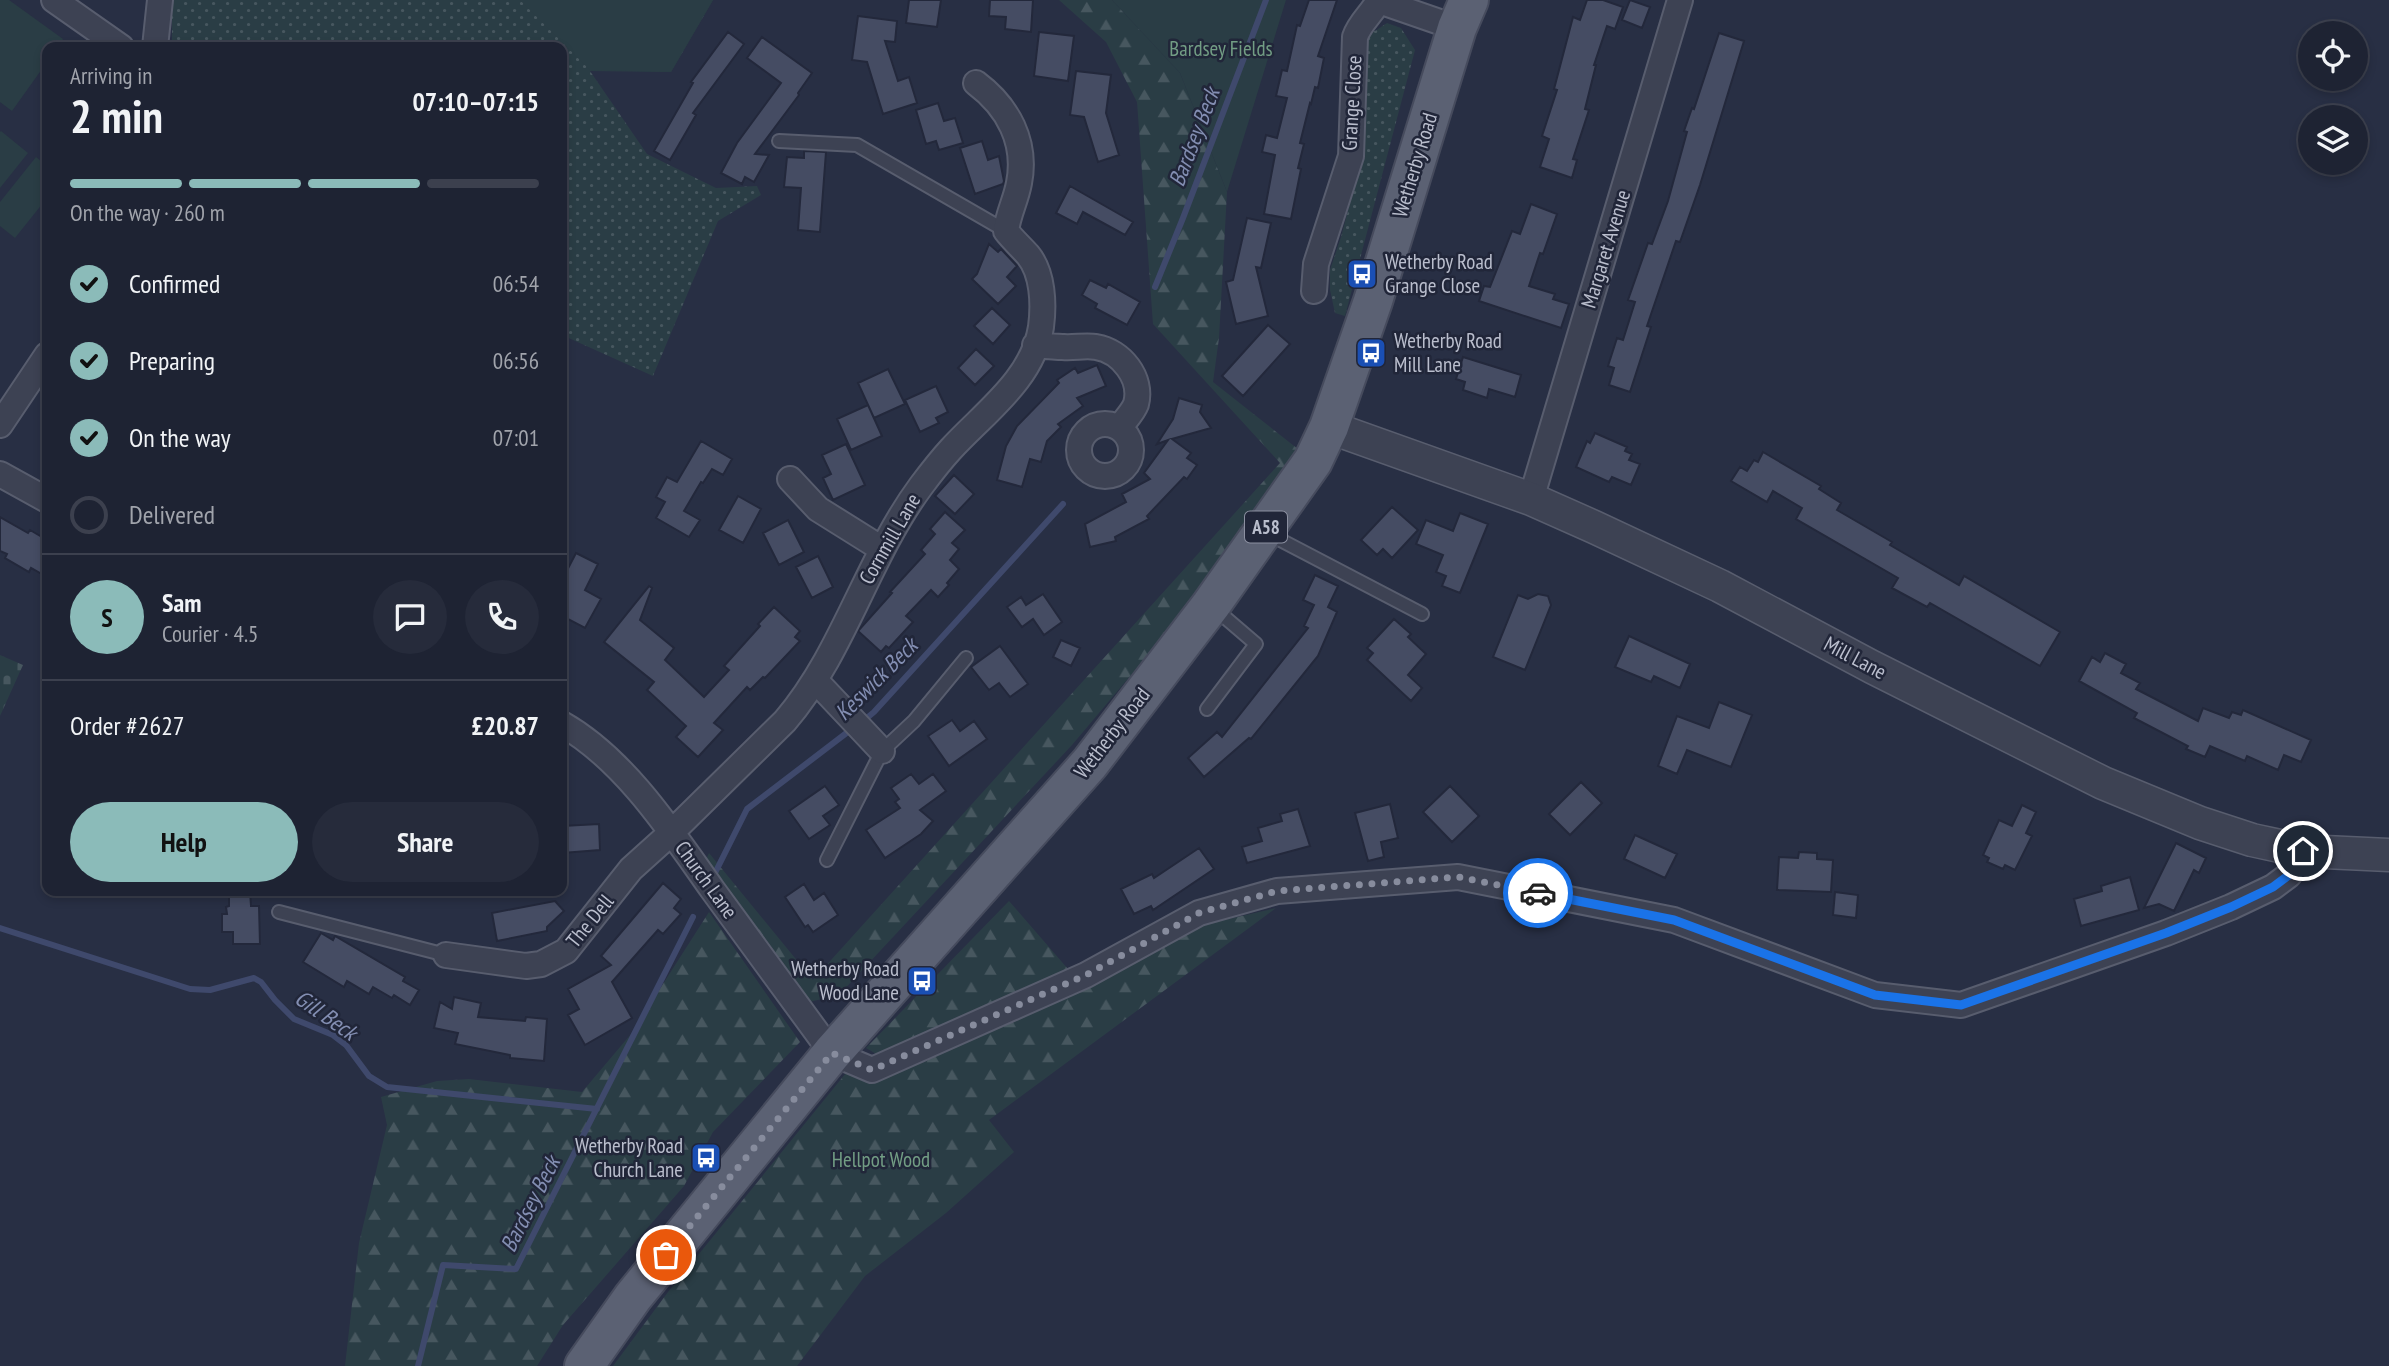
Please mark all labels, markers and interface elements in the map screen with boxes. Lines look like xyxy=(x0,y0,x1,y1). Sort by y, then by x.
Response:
map controls xyxy=(2298,21,2368,175)
button: locate xyxy=(2298,21,2368,91)
park label: Bardsey Fields xyxy=(1169,35,1273,62)
street label: Grange Close xyxy=(1336,55,1367,151)
text: Arriving in xyxy=(70,61,152,90)
water label: Bardsey Beck xyxy=(1161,81,1227,190)
text: 07:10–07:15 xyxy=(412,85,539,118)
text: 2 min xyxy=(70,86,163,146)
button: layers xyxy=(2298,105,2368,175)
street label: Wetherby Road xyxy=(1386,109,1443,220)
street label: Margaret Avenue xyxy=(1575,186,1636,311)
text: On the way · 260 m xyxy=(70,198,225,227)
place label: Wetherby Road Grange Close xyxy=(1385,248,1493,299)
bus stop icon: Wetherby Road Grange Close xyxy=(1345,257,1379,291)
icon: check xyxy=(70,265,108,303)
text: Confirmed xyxy=(129,267,220,300)
text: 06:54 xyxy=(493,269,539,298)
place label: Wetherby Road Mill Lane xyxy=(1394,327,1502,378)
bus stop icon: Wetherby Road Mill Lane xyxy=(1354,336,1388,370)
icon: check xyxy=(70,342,108,380)
text: Preparing xyxy=(129,344,215,377)
text: 06:56 xyxy=(493,346,539,375)
icon: check xyxy=(70,419,108,457)
text: On the way xyxy=(129,421,231,454)
text: 07:01 xyxy=(493,423,539,452)
street label: Cornmill Lane xyxy=(853,489,926,589)
text: Delivered xyxy=(129,498,215,531)
road number: A58 xyxy=(1245,512,1287,542)
button: chat xyxy=(373,580,447,654)
button: phone xyxy=(465,580,539,654)
text: Sam xyxy=(162,586,201,619)
text: S xyxy=(101,601,113,634)
text: Courier · 4.5 xyxy=(162,619,258,648)
water label: Keswick Beck xyxy=(828,629,925,726)
street label: Mill Lane xyxy=(1819,630,1891,685)
street label: Wetherby Road xyxy=(1068,682,1155,784)
text: Order #2627 xyxy=(70,709,185,742)
text: £20.87 xyxy=(471,709,539,742)
button: Help xyxy=(70,802,298,882)
button: Share xyxy=(312,802,539,882)
pin xyxy=(2273,821,2333,881)
icon: home xyxy=(2284,832,2322,870)
street label: Church Lane xyxy=(669,836,744,924)
courier xyxy=(1503,858,1573,928)
icon: car xyxy=(1519,874,1557,912)
street label: The Dell xyxy=(560,888,619,953)
place label: Wetherby Road Wood Lane xyxy=(791,955,899,1006)
bus stop icon: Wetherby Road Wood Lane xyxy=(905,964,939,998)
water label: Gill Beck xyxy=(290,983,365,1048)
place label: Wetherby Road Church Lane xyxy=(575,1132,683,1183)
bus stop icon: Wetherby Road Church Lane xyxy=(689,1141,723,1175)
park label: Hellpot Wood xyxy=(832,1146,930,1173)
water label: Bardsey Beck xyxy=(493,1148,567,1256)
pin xyxy=(636,1225,696,1285)
icon: bag xyxy=(647,1236,685,1274)

